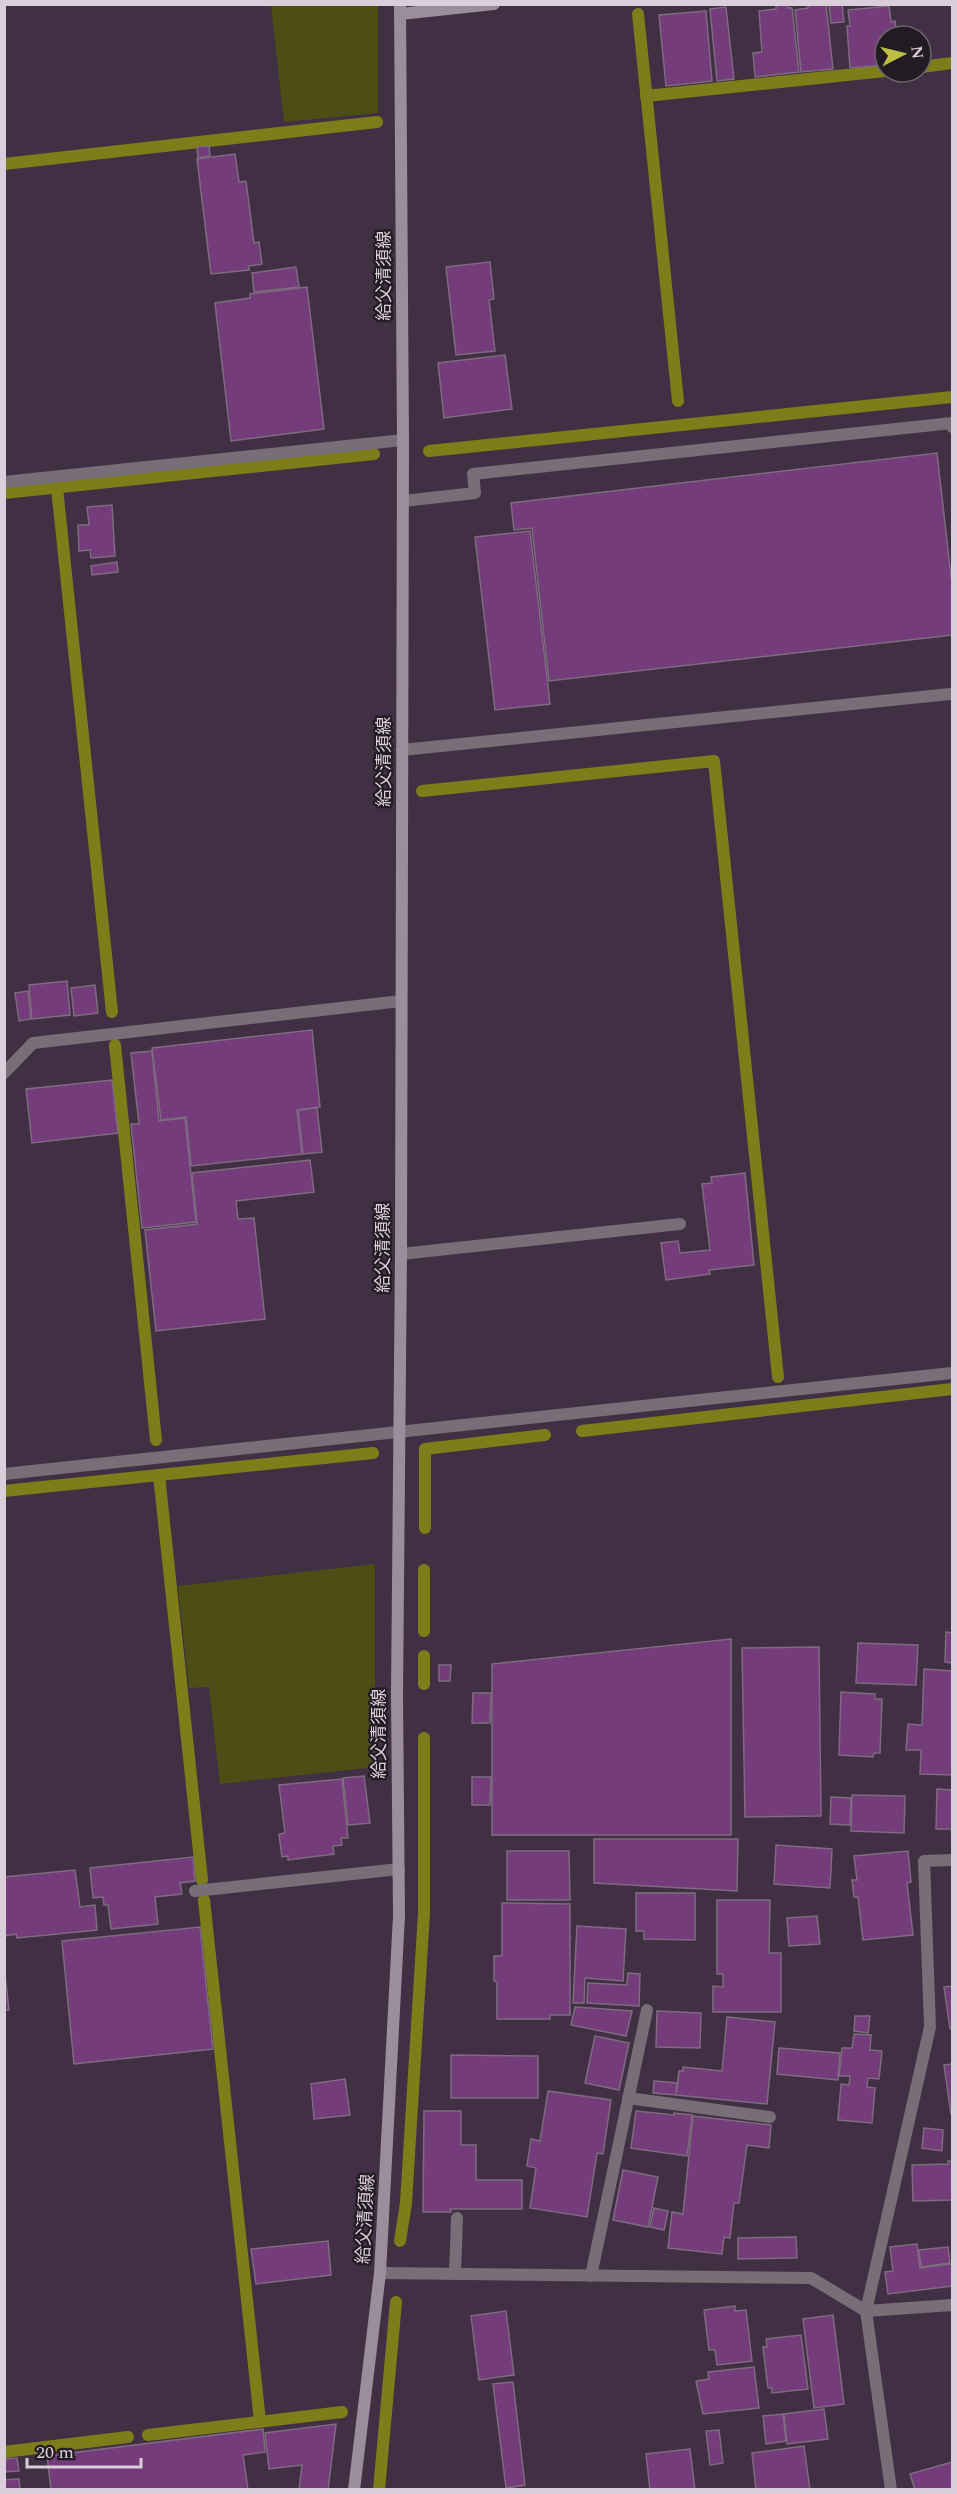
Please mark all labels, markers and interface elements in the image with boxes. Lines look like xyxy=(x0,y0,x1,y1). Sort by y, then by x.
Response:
north arrow xyxy=(873,24,933,84)
text: N xyxy=(904,44,930,60)
street label: 給父清須線 xyxy=(371,231,398,321)
street label: 給父清須線 xyxy=(371,717,398,807)
street label: 給父清須線 xyxy=(370,1203,397,1293)
street label: 給父清須線 xyxy=(366,1689,393,1779)
street label: 給父清須線 xyxy=(350,2173,381,2265)
scale bar xyxy=(27,2431,141,2469)
text: 20 m xyxy=(36,2439,74,2466)

